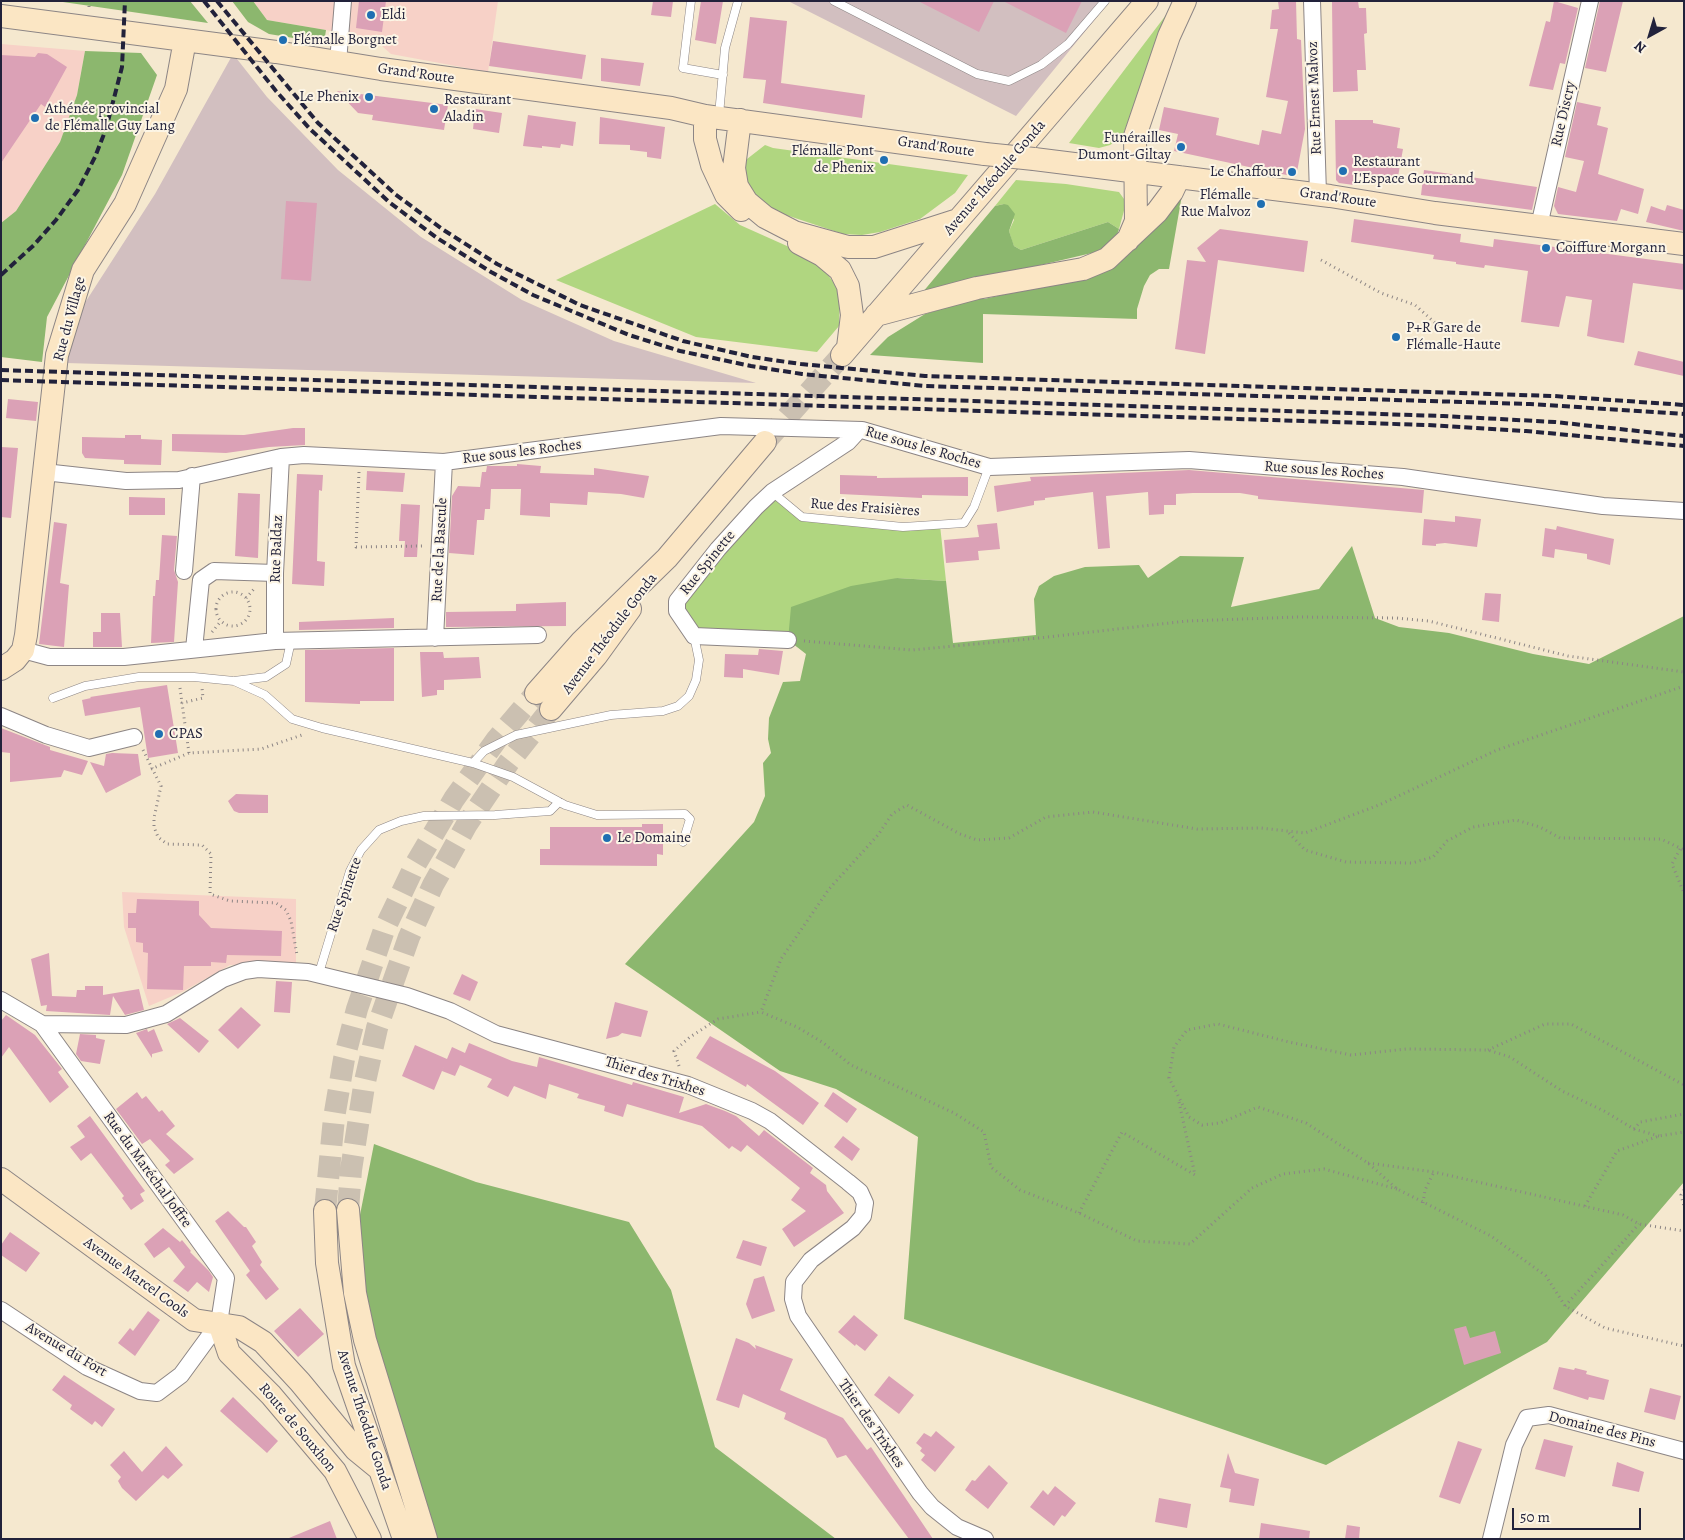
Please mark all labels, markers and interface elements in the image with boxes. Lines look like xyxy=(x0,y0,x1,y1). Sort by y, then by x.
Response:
place label: Eldi xyxy=(381,6,406,24)
marker: Eldi xyxy=(365,9,377,21)
north arrow xyxy=(1625,10,1675,60)
place label: Flémalle Borgnet xyxy=(293,31,397,49)
marker: Flémalle Borgnet xyxy=(277,34,289,46)
text: N xyxy=(1630,36,1650,58)
street label: Rue Ernest Malvoz xyxy=(1304,41,1326,155)
street label: Grand'Route xyxy=(377,60,455,88)
street label: Rue Discry xyxy=(1548,80,1580,148)
place label: Le Phenix xyxy=(299,88,359,106)
marker: Le Phenix xyxy=(363,91,375,103)
place label: Restaurant Aladin xyxy=(444,91,511,126)
place label: Athénée provincial de Flémalle Guy Lang xyxy=(45,100,175,135)
marker: Restaurant Aladin xyxy=(428,103,440,115)
marker: Athénée provincial de Flémalle Guy Lang xyxy=(29,112,41,124)
street label: Avenue Théodule Gonda xyxy=(940,117,1050,239)
place label: Funérailles Dumont-Giltay xyxy=(1078,129,1171,164)
street label: Grand'Route xyxy=(897,133,975,161)
marker: Funérailles Dumont-Giltay xyxy=(1175,141,1187,153)
place label: Flémalle Pont de Phenix xyxy=(791,142,874,177)
place label: Restaurant L'Espace Gourmand xyxy=(1353,153,1474,188)
marker: Flémalle Pont de Phenix xyxy=(878,154,890,166)
place label: Le Chaffour xyxy=(1210,163,1282,181)
marker: Restaurant L'Espace Gourmand xyxy=(1337,165,1349,177)
marker: Le Chaffour xyxy=(1286,166,1298,178)
street label: Grand'Route xyxy=(1299,184,1377,212)
place label: Flémalle Rue Malvoz xyxy=(1180,186,1251,221)
marker: Flémalle Rue Malvoz xyxy=(1255,198,1267,210)
place label: Coiffure Morgann xyxy=(1556,239,1666,257)
marker: Coiffure Morgann xyxy=(1540,242,1552,254)
street label: Rue du Village xyxy=(50,275,90,363)
place label: P+R Gare de Flémalle-Haute xyxy=(1406,319,1501,354)
marker: P+R Gare de Flémalle-Haute xyxy=(1390,331,1402,343)
street label: Rue sous les Roches xyxy=(863,423,983,473)
street label: Rue sous les Roches xyxy=(461,436,583,468)
street label: Rue sous les Roches xyxy=(1264,458,1384,484)
street label: Rue des Fraisières xyxy=(810,495,920,521)
street label: Rue de la Bascule xyxy=(428,497,452,603)
street label: Rue Baldaz xyxy=(267,515,287,583)
street label: Rue Spinette xyxy=(676,527,740,599)
street label: Avenue Théodule Gonda xyxy=(559,570,661,698)
place label: CPAS xyxy=(169,725,203,743)
marker: CPAS xyxy=(153,728,165,740)
place label: Le Domaine xyxy=(617,829,691,847)
marker: Le Domaine xyxy=(601,832,613,844)
street label: Rue Spinette xyxy=(324,855,366,935)
street label: Thier des Trixhes xyxy=(603,1053,707,1101)
street label: Rue du Maréchal Joffre xyxy=(99,1108,195,1232)
street label: Avenue Marcel Cools xyxy=(80,1234,192,1322)
street label: Avenue du Fort xyxy=(22,1319,110,1381)
street label: Avenue Théodule Gonda xyxy=(333,1347,395,1493)
street label: Thier des Trixhes xyxy=(834,1376,908,1472)
street label: Route de Souxhon xyxy=(255,1380,339,1476)
street label: Domaine des Pins xyxy=(1546,1408,1658,1452)
scale bar xyxy=(1515,1498,1644,1530)
text: 50 m xyxy=(1520,1507,1550,1527)

